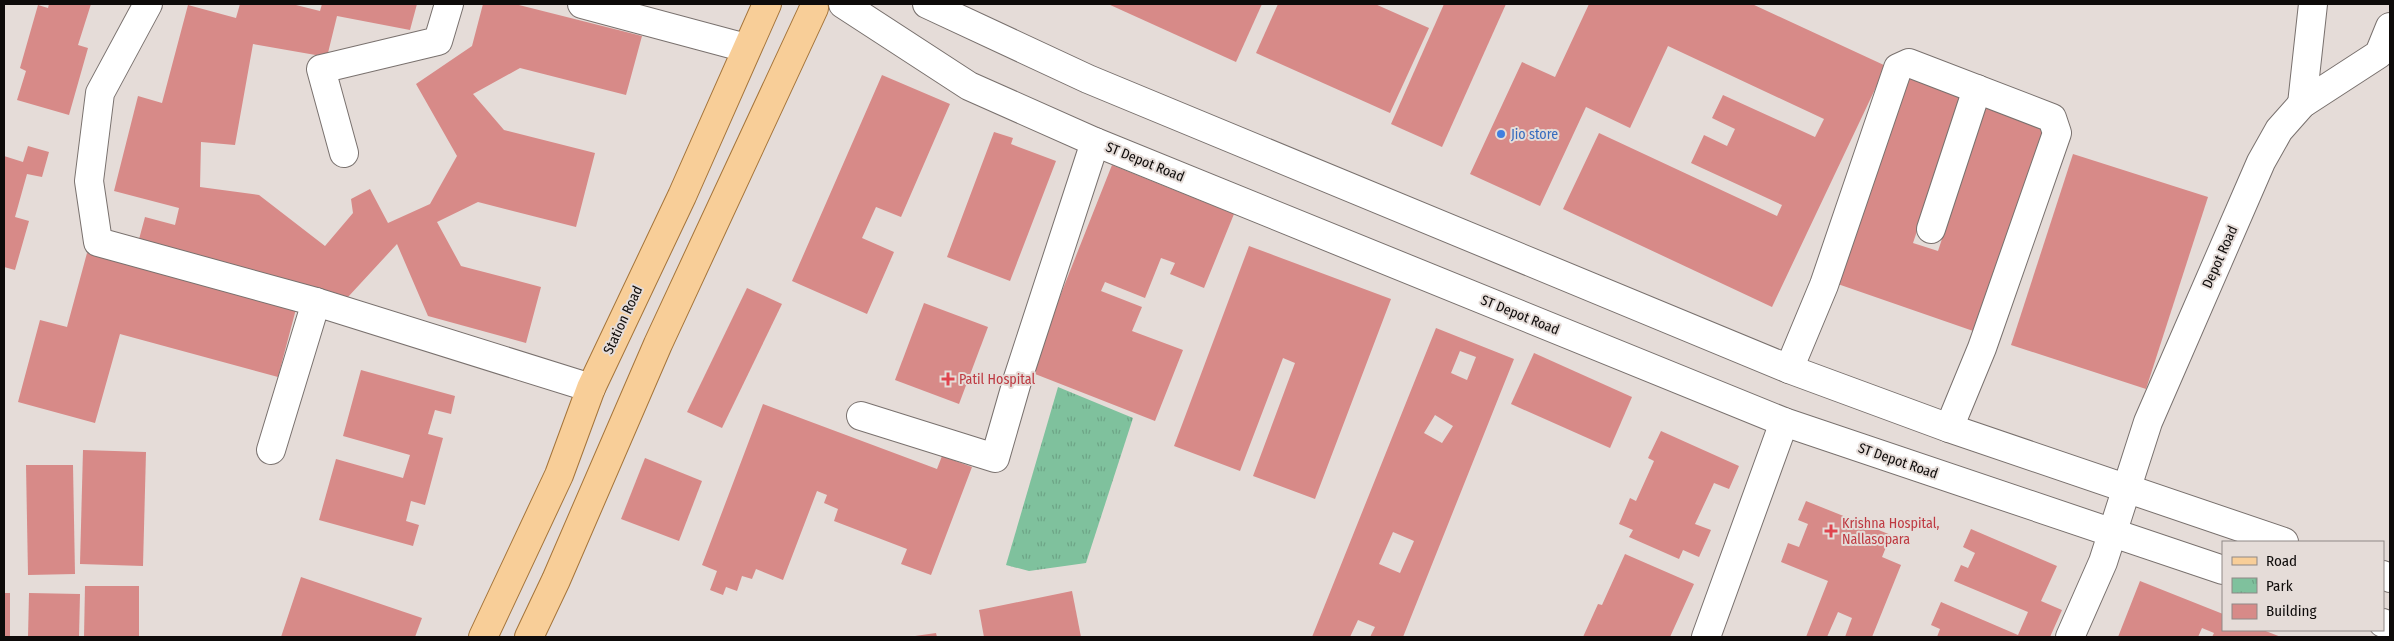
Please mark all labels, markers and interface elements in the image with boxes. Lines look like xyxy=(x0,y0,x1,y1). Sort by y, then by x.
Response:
place label: Jio store xyxy=(1511,126,1558,143)
marker: Jio store xyxy=(1495,128,1507,140)
street label: ST Depot Road xyxy=(1103,139,1187,185)
street label: Depot Road xyxy=(2199,223,2241,291)
street label: Station Road xyxy=(600,283,646,357)
street label: ST Depot Road xyxy=(1478,292,1562,338)
place label: Patil Hospital xyxy=(959,371,1036,388)
marker: Patil Hospital xyxy=(941,372,955,386)
street label: ST Depot Road xyxy=(1856,439,1940,483)
place label: Krishna Hospital, Nallasopara xyxy=(1842,515,1939,548)
marker: Krishna Hospital, Nallasopara xyxy=(1824,524,1838,538)
legend xyxy=(2222,541,2384,631)
text: Road xyxy=(2266,552,2297,570)
text: Park xyxy=(2266,577,2293,595)
text: Building xyxy=(2266,602,2317,620)

